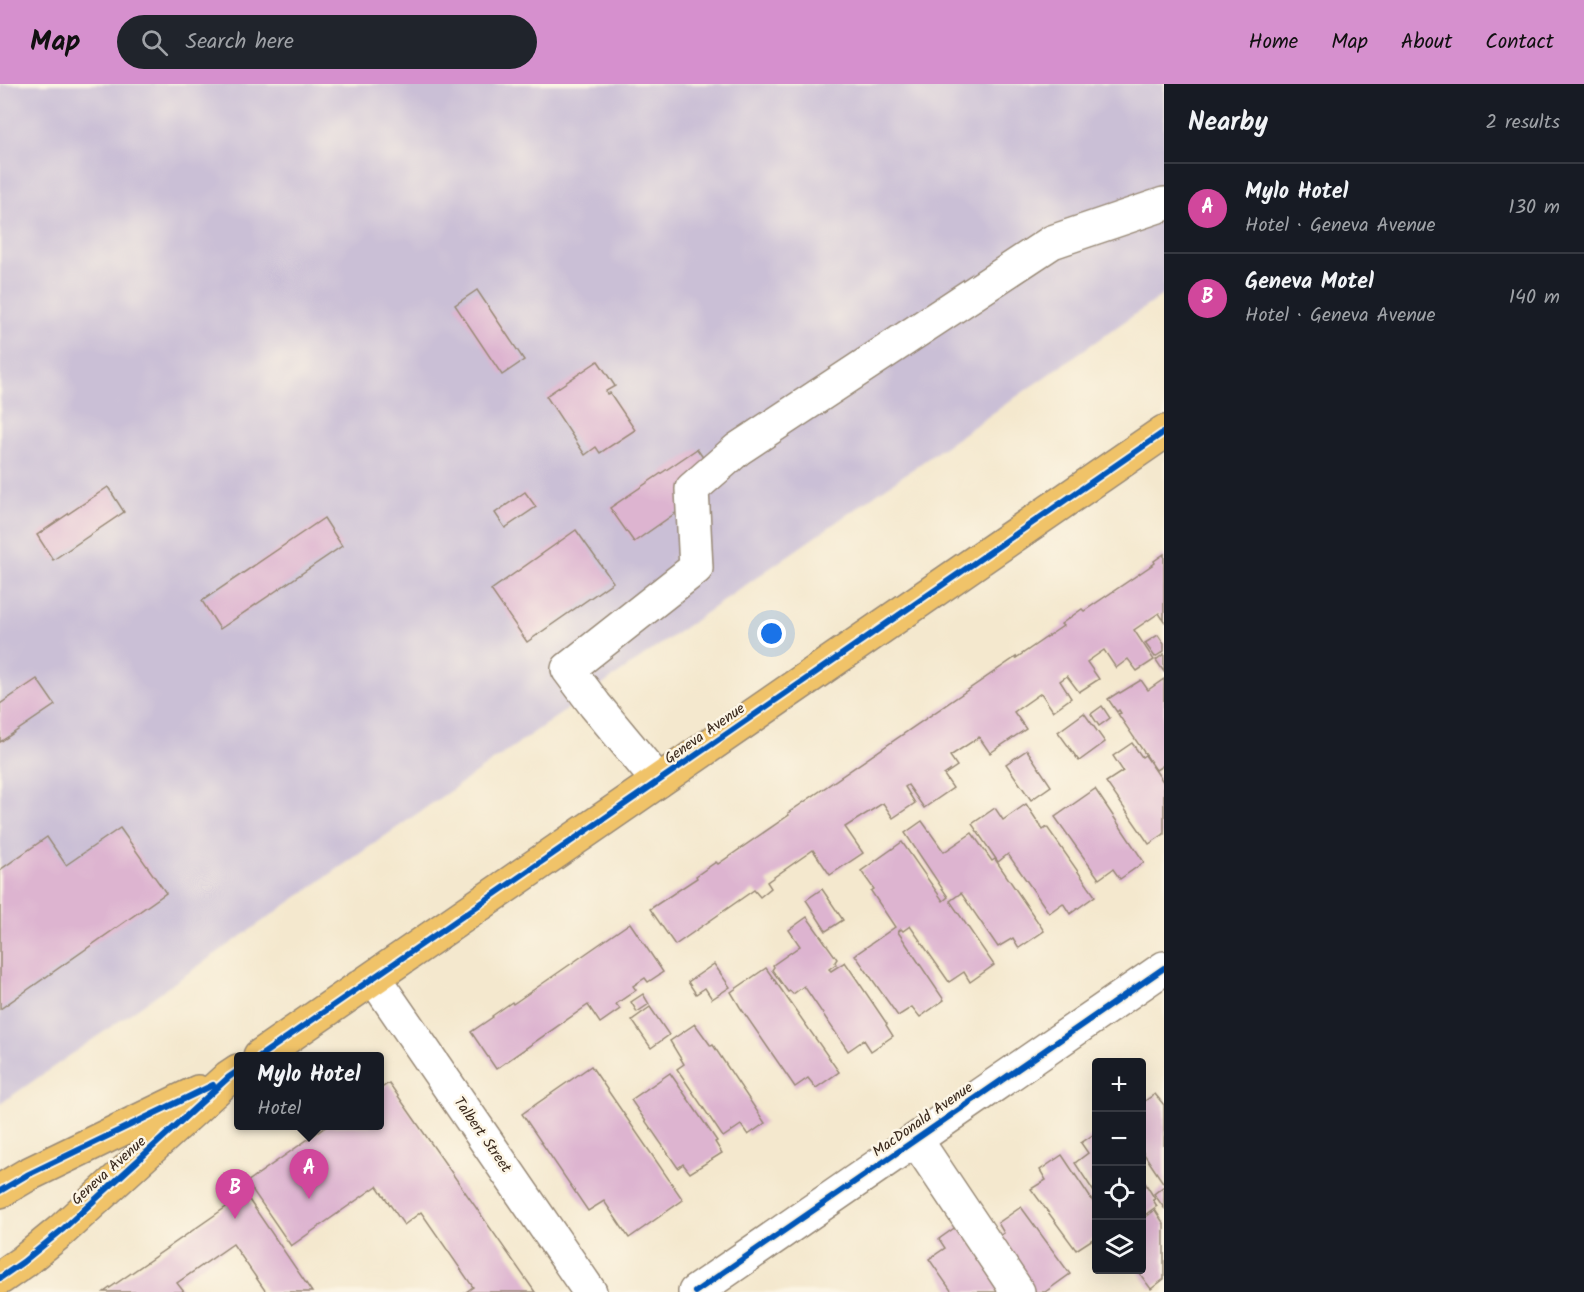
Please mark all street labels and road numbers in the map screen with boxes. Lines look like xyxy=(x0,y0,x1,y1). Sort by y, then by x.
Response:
street label: Geneva Avenue xyxy=(660,697,751,771)
street label: MacDonald Avenue xyxy=(868,1076,979,1164)
street label: Talbert Street xyxy=(447,1092,517,1178)
street label: Geneva Avenue xyxy=(66,1130,152,1211)

